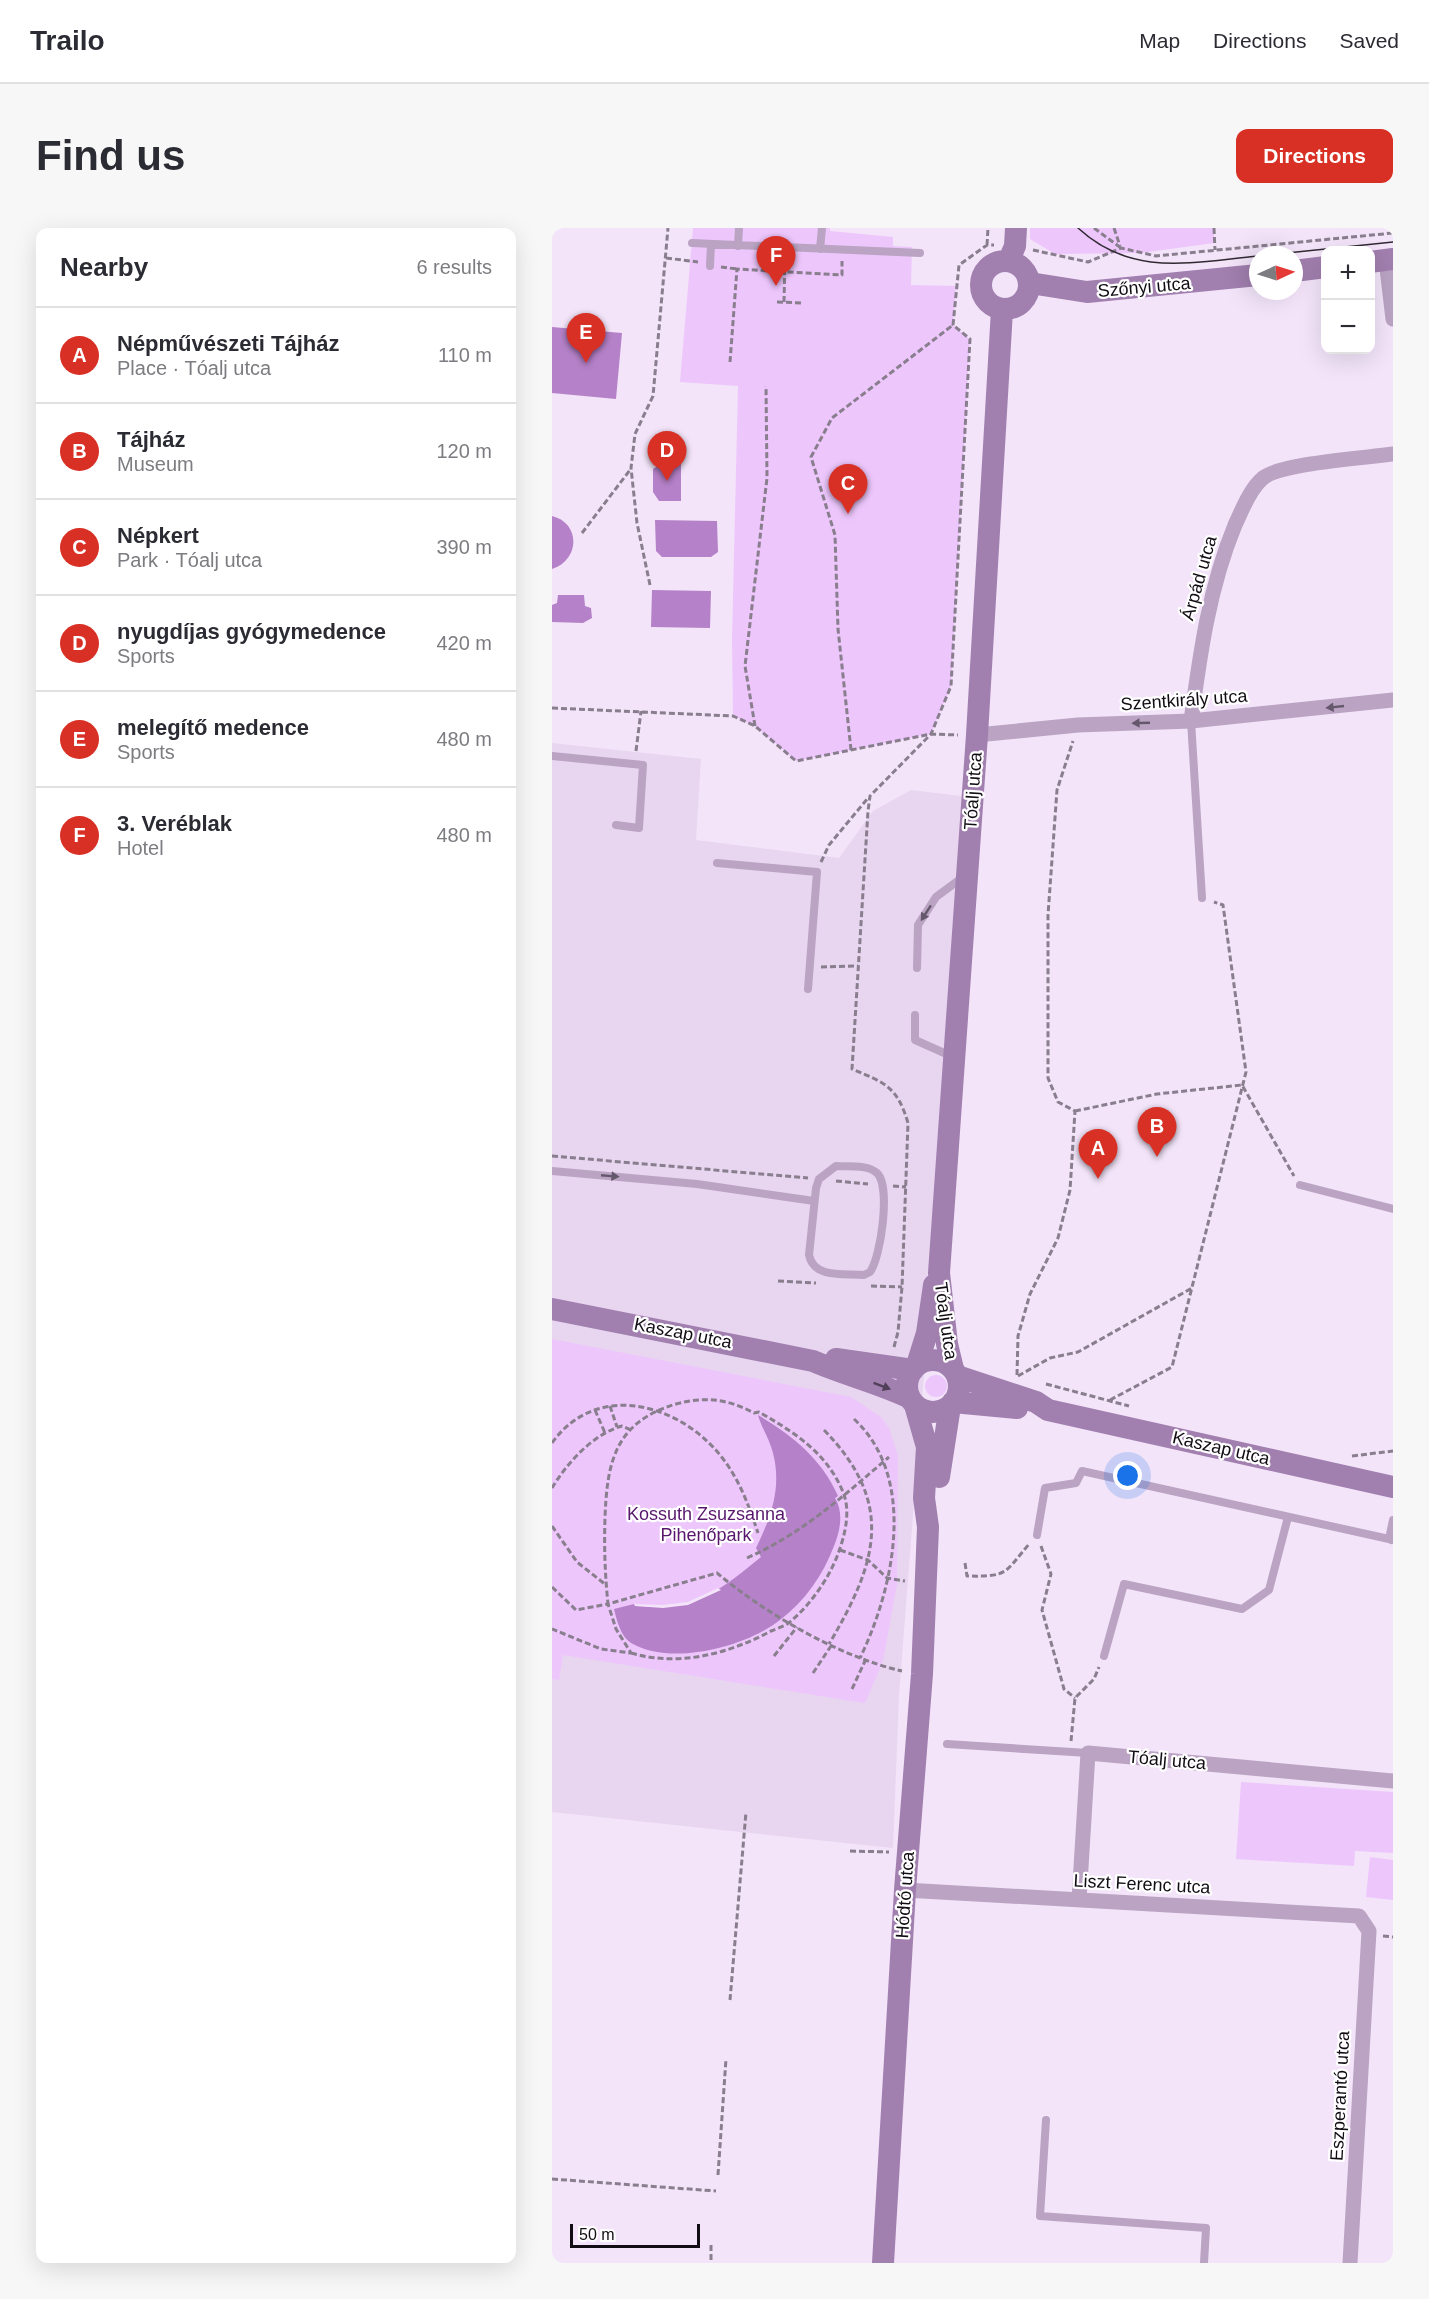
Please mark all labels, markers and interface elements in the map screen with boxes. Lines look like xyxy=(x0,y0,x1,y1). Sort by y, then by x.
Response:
text: Trailo xyxy=(30,25,105,56)
text: Map xyxy=(1139,29,1180,52)
text: Directions xyxy=(1213,29,1306,52)
text: Saved xyxy=(1339,29,1399,52)
button: Directions xyxy=(1236,129,1393,183)
text: Find us xyxy=(36,132,185,179)
pin: F xyxy=(756,236,796,286)
north arrow xyxy=(1249,246,1303,300)
map controls xyxy=(1321,246,1375,354)
button: + xyxy=(1321,246,1375,300)
text: Nearby xyxy=(60,252,148,282)
text: 6 results xyxy=(416,256,492,278)
street label: Szőnyi utca xyxy=(1097,273,1192,301)
button: − xyxy=(1321,300,1375,354)
pin: E xyxy=(567,314,606,363)
text: Népművészeti Tájház xyxy=(117,331,340,356)
text: A xyxy=(72,344,87,366)
text: 110 m xyxy=(438,344,492,366)
text: Place · Tóalj utca xyxy=(117,357,271,379)
text: Tájház xyxy=(117,427,185,452)
pin: D xyxy=(648,432,686,481)
text: B xyxy=(72,440,87,462)
text: 120 m xyxy=(436,440,492,462)
text: Museum xyxy=(117,453,194,475)
pin: C xyxy=(828,464,868,514)
text: Népkert xyxy=(117,523,199,548)
street label: Árpád utca xyxy=(1177,532,1221,623)
text: C xyxy=(72,536,87,558)
text: 390 m xyxy=(436,536,492,558)
text: Park · Tóalj utca xyxy=(117,549,262,571)
text: nyugdíjas gyógymedence xyxy=(117,619,386,644)
text: D xyxy=(72,632,87,654)
text: 420 m xyxy=(436,632,492,654)
text: Sports xyxy=(117,645,175,667)
street label: Szentkirály utca xyxy=(1120,686,1249,714)
one-way arrow xyxy=(1325,702,1344,711)
text: melegítő medence xyxy=(117,715,309,740)
one-way arrow xyxy=(1131,718,1150,728)
text: E xyxy=(73,728,86,750)
text: 480 m xyxy=(436,728,492,750)
text: Sports xyxy=(117,741,175,763)
street label: Tóalj utca xyxy=(960,750,986,831)
text: 3. Veréblak xyxy=(117,811,232,836)
text: F xyxy=(73,824,86,846)
text: 480 m xyxy=(436,824,492,846)
text: Hotel xyxy=(117,837,164,859)
one-way arrow xyxy=(920,905,931,922)
pin: B xyxy=(1138,1108,1176,1157)
pin: A xyxy=(1078,1130,1118,1179)
one-way arrow xyxy=(601,1171,620,1181)
street label: Tóalj utca xyxy=(931,1281,961,1362)
street label: Kaszap utca xyxy=(632,1314,734,1352)
one-way arrow xyxy=(873,1381,891,1391)
street label: Kaszap utca xyxy=(1170,1427,1272,1469)
your location xyxy=(1113,1461,1142,1490)
park label: Kossuth Zsuzsanna Pihenőpark xyxy=(627,1504,786,1545)
street label: Tóalj utca xyxy=(1127,1747,1208,1773)
street label: Hódtó utca xyxy=(892,1850,918,1939)
street label: Liszt Ferenc utca xyxy=(1073,1870,1212,1898)
street label: Eszperantó utca xyxy=(1327,2030,1353,2161)
scale bar xyxy=(570,2221,700,2248)
text: 50 m xyxy=(579,2226,615,2243)

